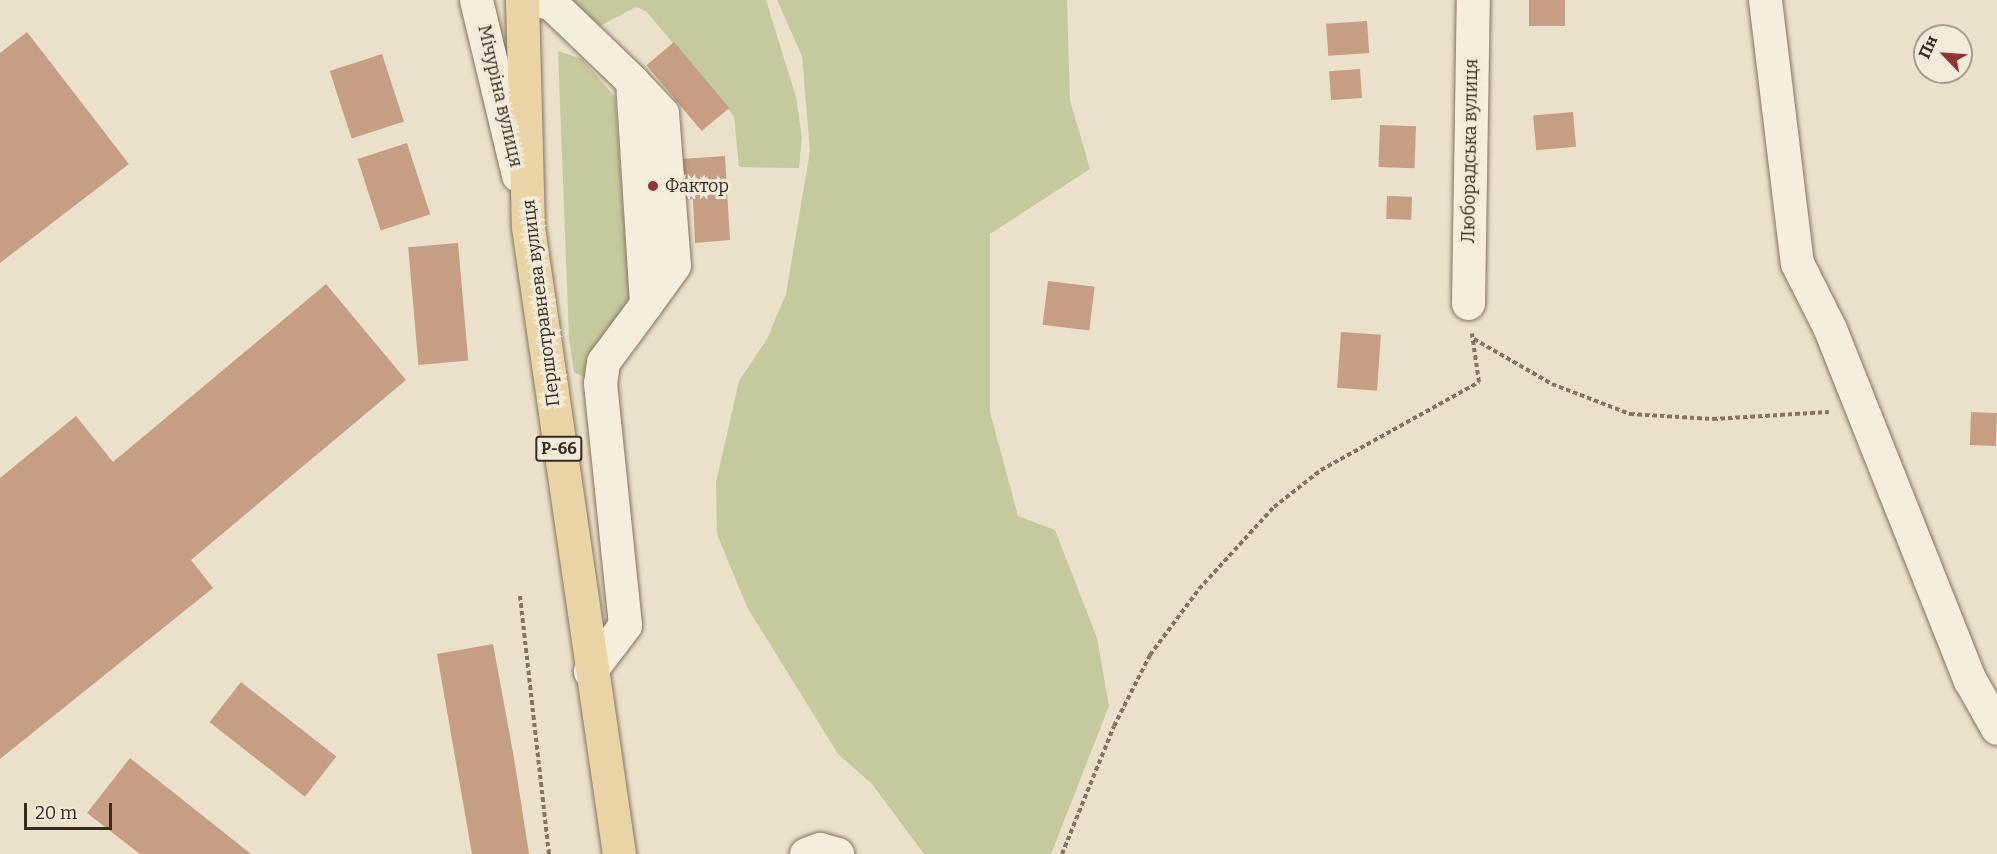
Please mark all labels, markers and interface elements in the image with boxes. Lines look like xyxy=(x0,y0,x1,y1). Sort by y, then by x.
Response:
street label: Мічуріна вулиця xyxy=(473,23,527,169)
north arrow xyxy=(1913,24,1973,84)
text: Пн xyxy=(1915,33,1942,62)
street label: Люборадська вулиця xyxy=(1458,59,1482,243)
place label: Фактор xyxy=(665,175,729,197)
marker: Фактор xyxy=(646,179,660,193)
street label: Першотравнева вулиця xyxy=(518,198,564,408)
road number: Р-66 xyxy=(535,436,583,462)
scale bar xyxy=(27,791,116,829)
text: 20 m xyxy=(35,802,77,824)

